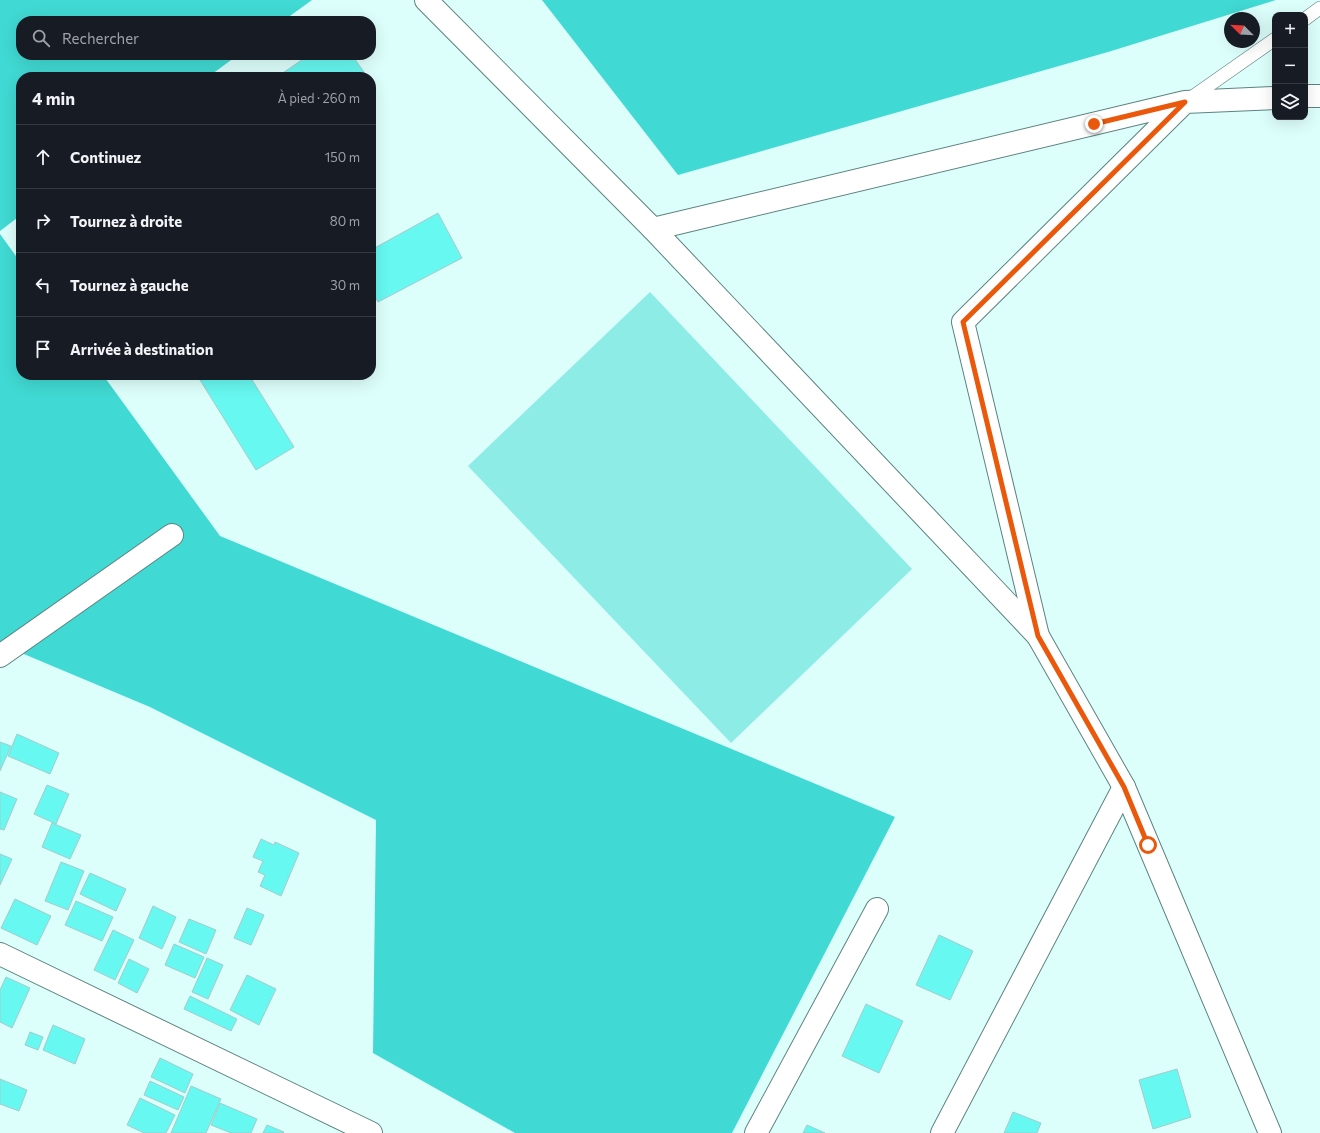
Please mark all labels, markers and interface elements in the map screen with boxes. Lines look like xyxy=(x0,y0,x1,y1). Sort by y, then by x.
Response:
north arrow xyxy=(1224,12,1260,48)
map controls xyxy=(1272,12,1308,120)
button: + xyxy=(1272,12,1308,48)
search box xyxy=(16,16,376,60)
icon: search xyxy=(30,27,52,49)
text: Rechercher xyxy=(62,29,139,47)
button: − xyxy=(1272,48,1308,84)
button: layers xyxy=(1272,84,1308,120)
text: 4 min xyxy=(32,88,75,109)
text: À pied · 260 m xyxy=(278,90,360,106)
route end xyxy=(1085,115,1103,133)
icon: ahead xyxy=(32,146,54,168)
text: Continuez xyxy=(70,148,141,166)
text: 150 m xyxy=(325,149,360,165)
icon: right xyxy=(32,210,54,232)
text: Tournez à droite xyxy=(70,212,182,230)
text: 80 m xyxy=(330,213,360,229)
icon: left xyxy=(32,274,54,296)
text: Tournez à gauche xyxy=(70,276,189,294)
text: 30 m xyxy=(330,277,360,293)
icon: arrive xyxy=(32,338,54,360)
text: Arrivée à destination xyxy=(70,340,213,358)
route start xyxy=(1139,836,1157,854)

